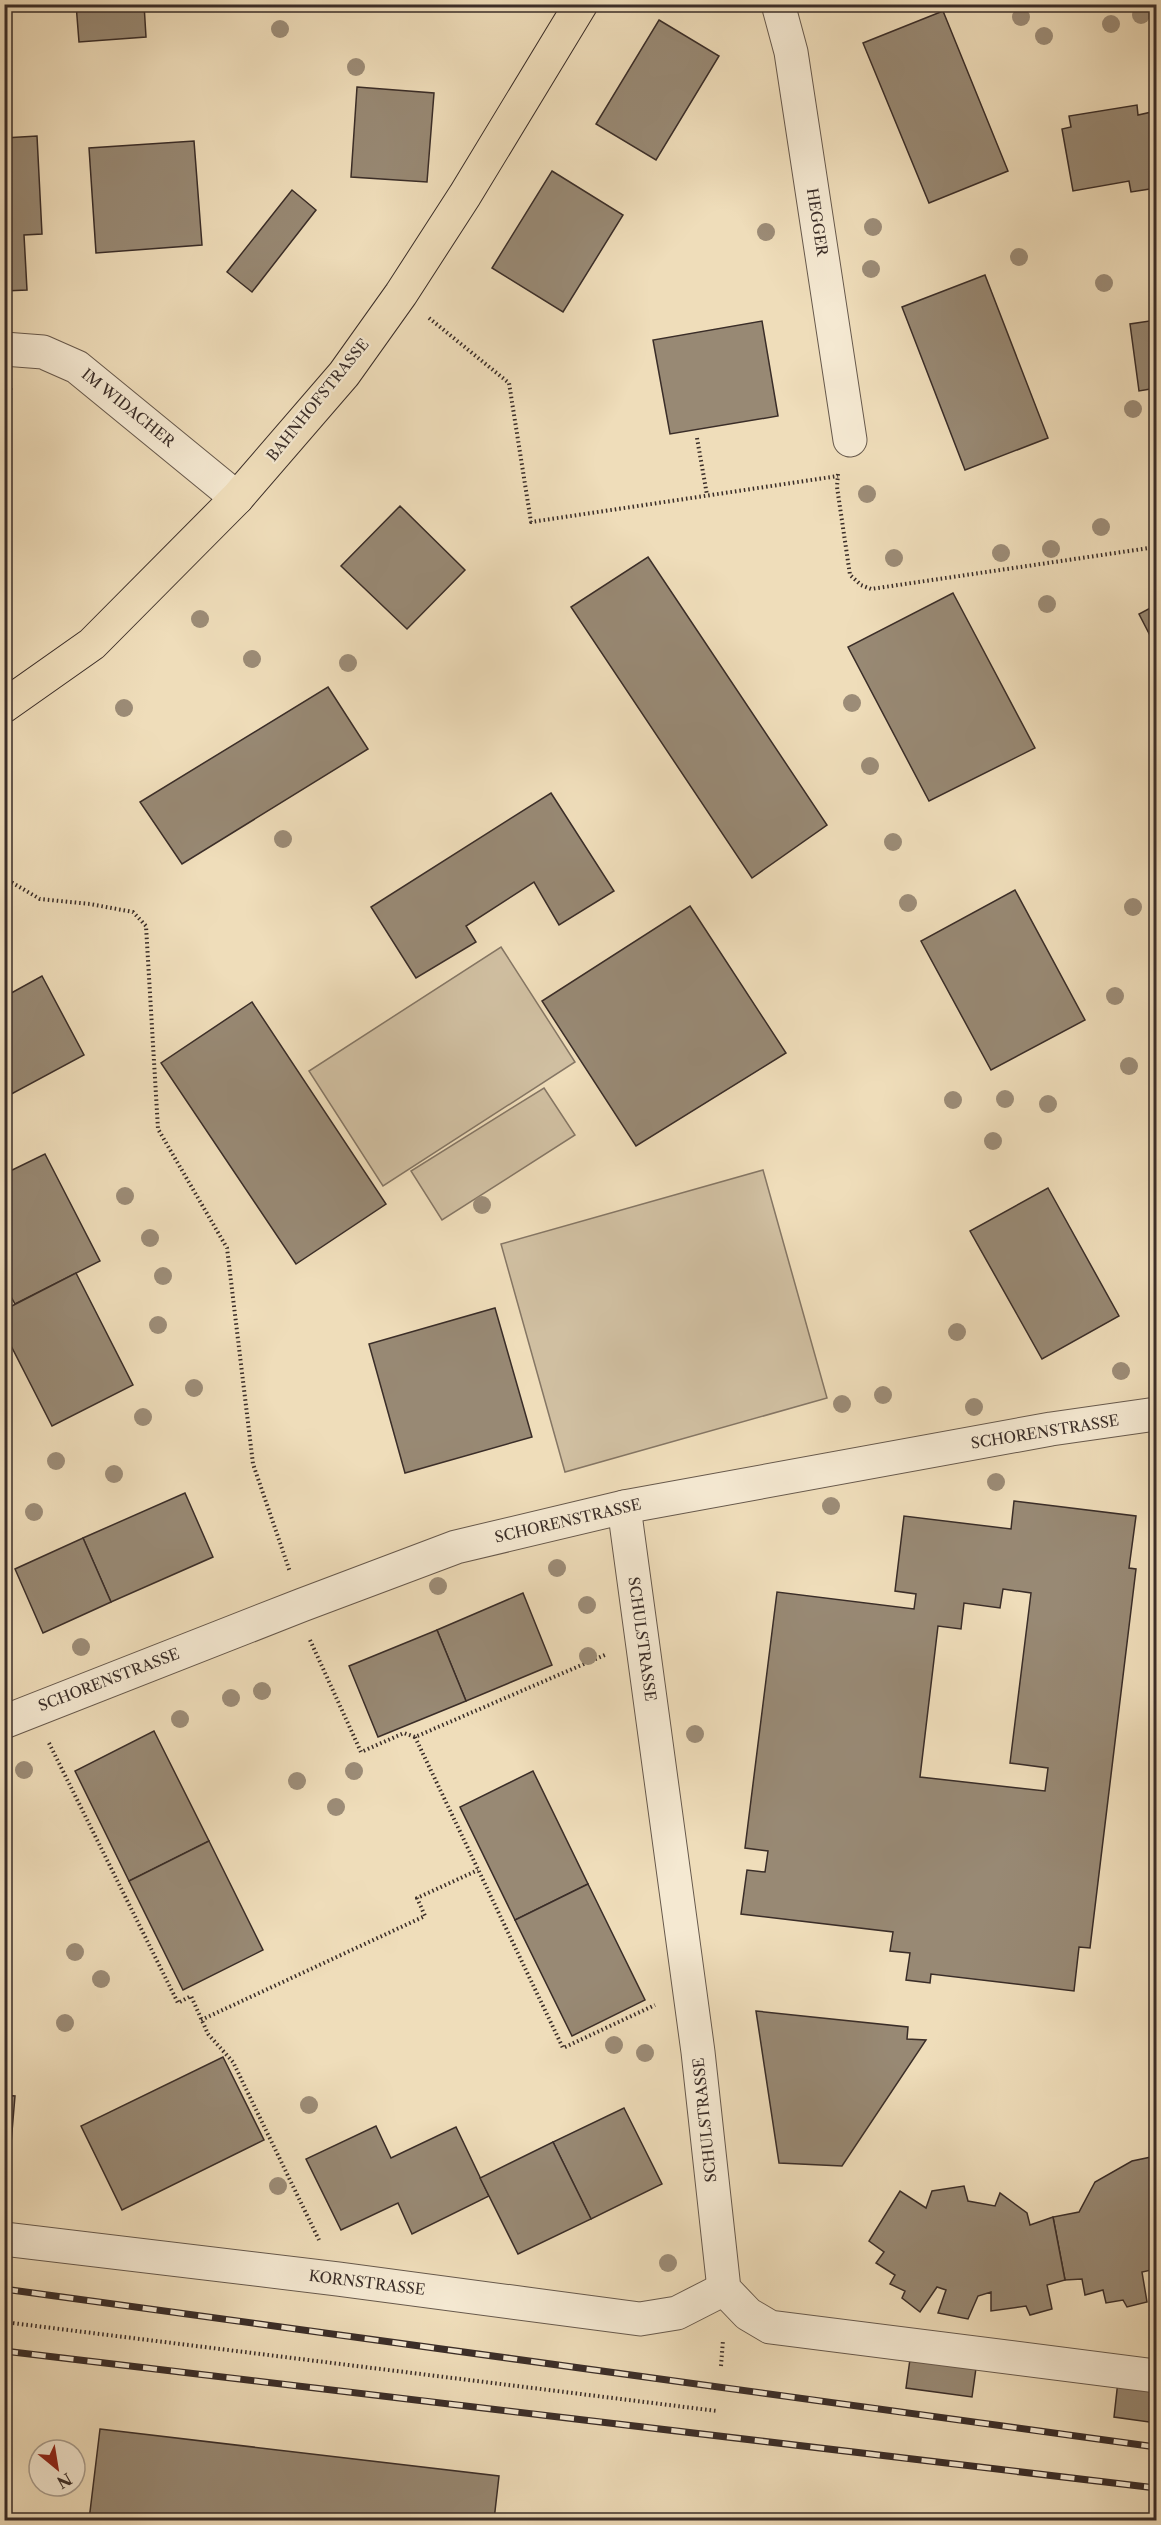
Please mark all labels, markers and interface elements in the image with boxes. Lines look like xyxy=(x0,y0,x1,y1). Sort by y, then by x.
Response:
street label: HEGGER xyxy=(803,187,832,258)
street label: BAHNHOFSTRASSE xyxy=(262,335,373,465)
street label: IM WIDACHER xyxy=(78,364,180,452)
street label: SCHORENSTRASSE xyxy=(969,1410,1120,1453)
street label: SCHORENSTRASSE xyxy=(493,1494,643,1547)
street label: SCHULSTRASSE xyxy=(624,1576,661,1702)
street label: SCHORENSTRASSE xyxy=(35,1644,182,1715)
street label: SCHULSTRASSE xyxy=(688,2057,721,2183)
street label: KORNSTRASSE xyxy=(308,2266,426,2299)
north arrow xyxy=(27,2438,87,2498)
text: N xyxy=(53,2469,76,2493)

